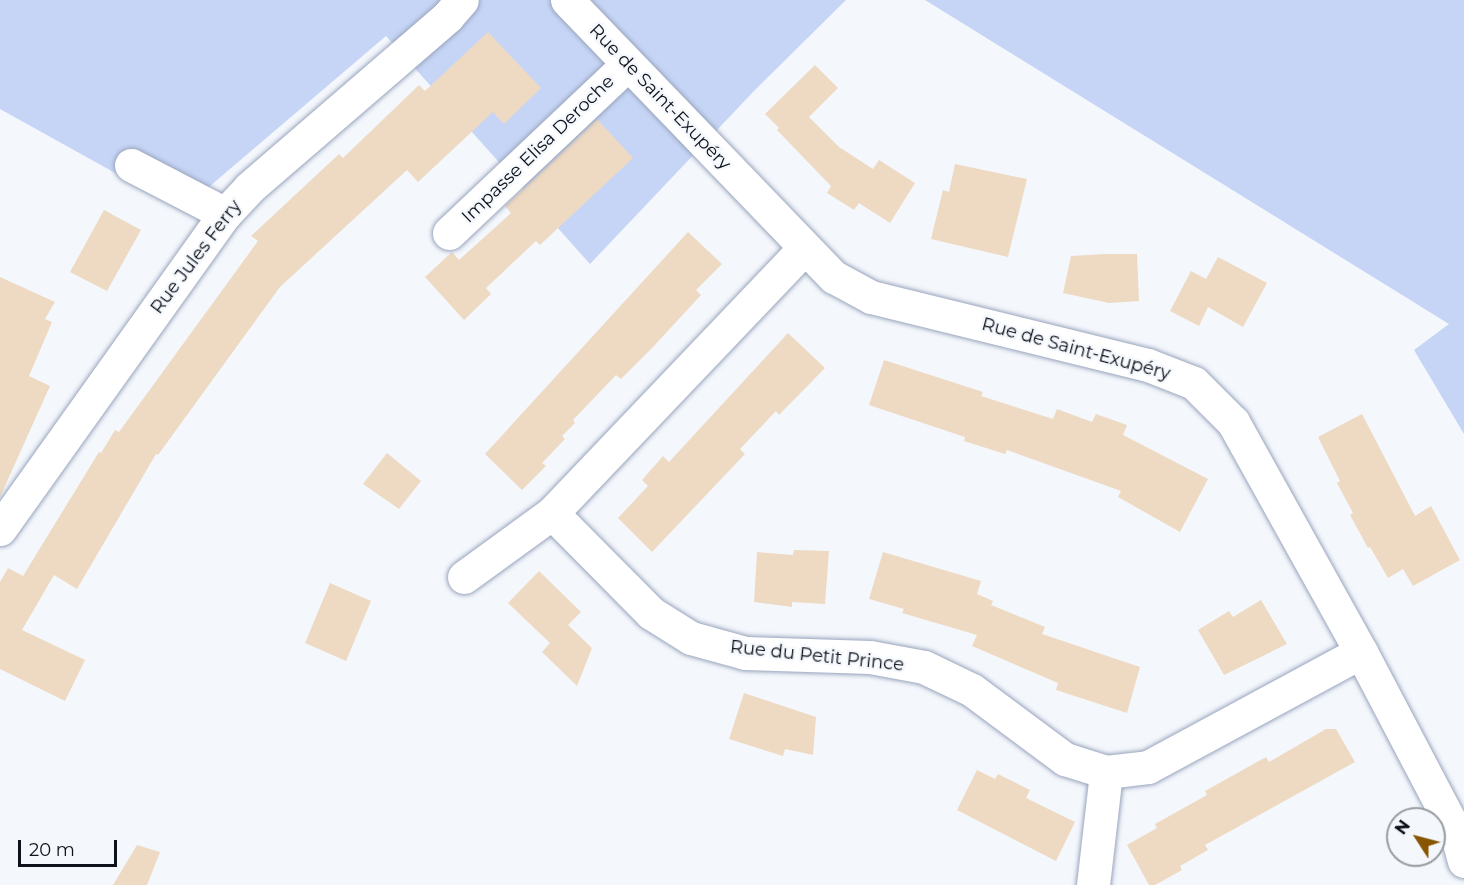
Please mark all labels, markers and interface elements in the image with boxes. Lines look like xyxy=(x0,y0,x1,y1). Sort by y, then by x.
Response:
street label: Rue de Saint-Exupéry xyxy=(585,20,735,174)
street label: Impasse Elisa Deroche xyxy=(457,71,619,227)
street label: Rue Jules Ferry xyxy=(146,196,246,318)
street label: Rue de Saint-Exupéry xyxy=(979,313,1173,385)
street label: Rue du Petit Prince xyxy=(729,636,905,676)
north arrow xyxy=(1386,807,1446,867)
text: N xyxy=(1391,816,1414,838)
scale bar xyxy=(21,828,120,866)
text: 20 m xyxy=(29,839,75,861)

